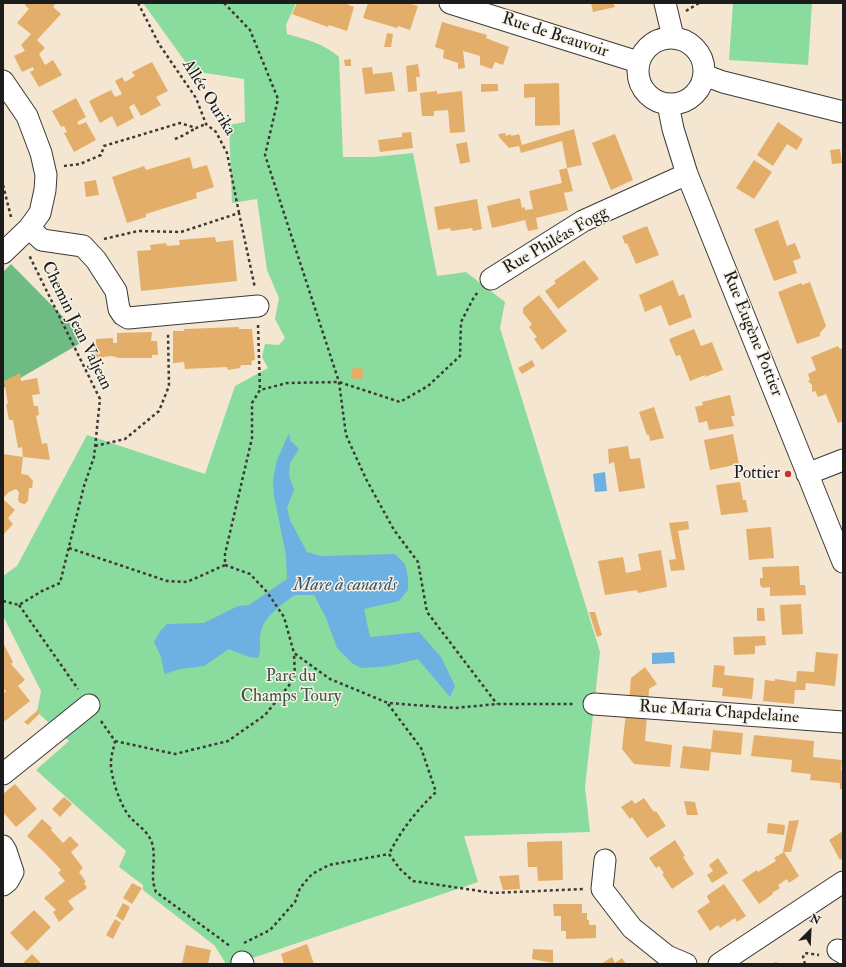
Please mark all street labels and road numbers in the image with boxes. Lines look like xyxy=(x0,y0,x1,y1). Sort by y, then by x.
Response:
street label: Rue de Beauvoir xyxy=(499,9,611,63)
street label: Allée Ourika xyxy=(177,56,239,140)
street label: Rue Philéas Fogg xyxy=(500,203,612,279)
street label: Chemin Jean Valjean xyxy=(36,258,116,394)
street label: Rue Eugène Pottier xyxy=(717,268,787,400)
street label: Rue Maria Chapdelaine xyxy=(638,697,800,729)

